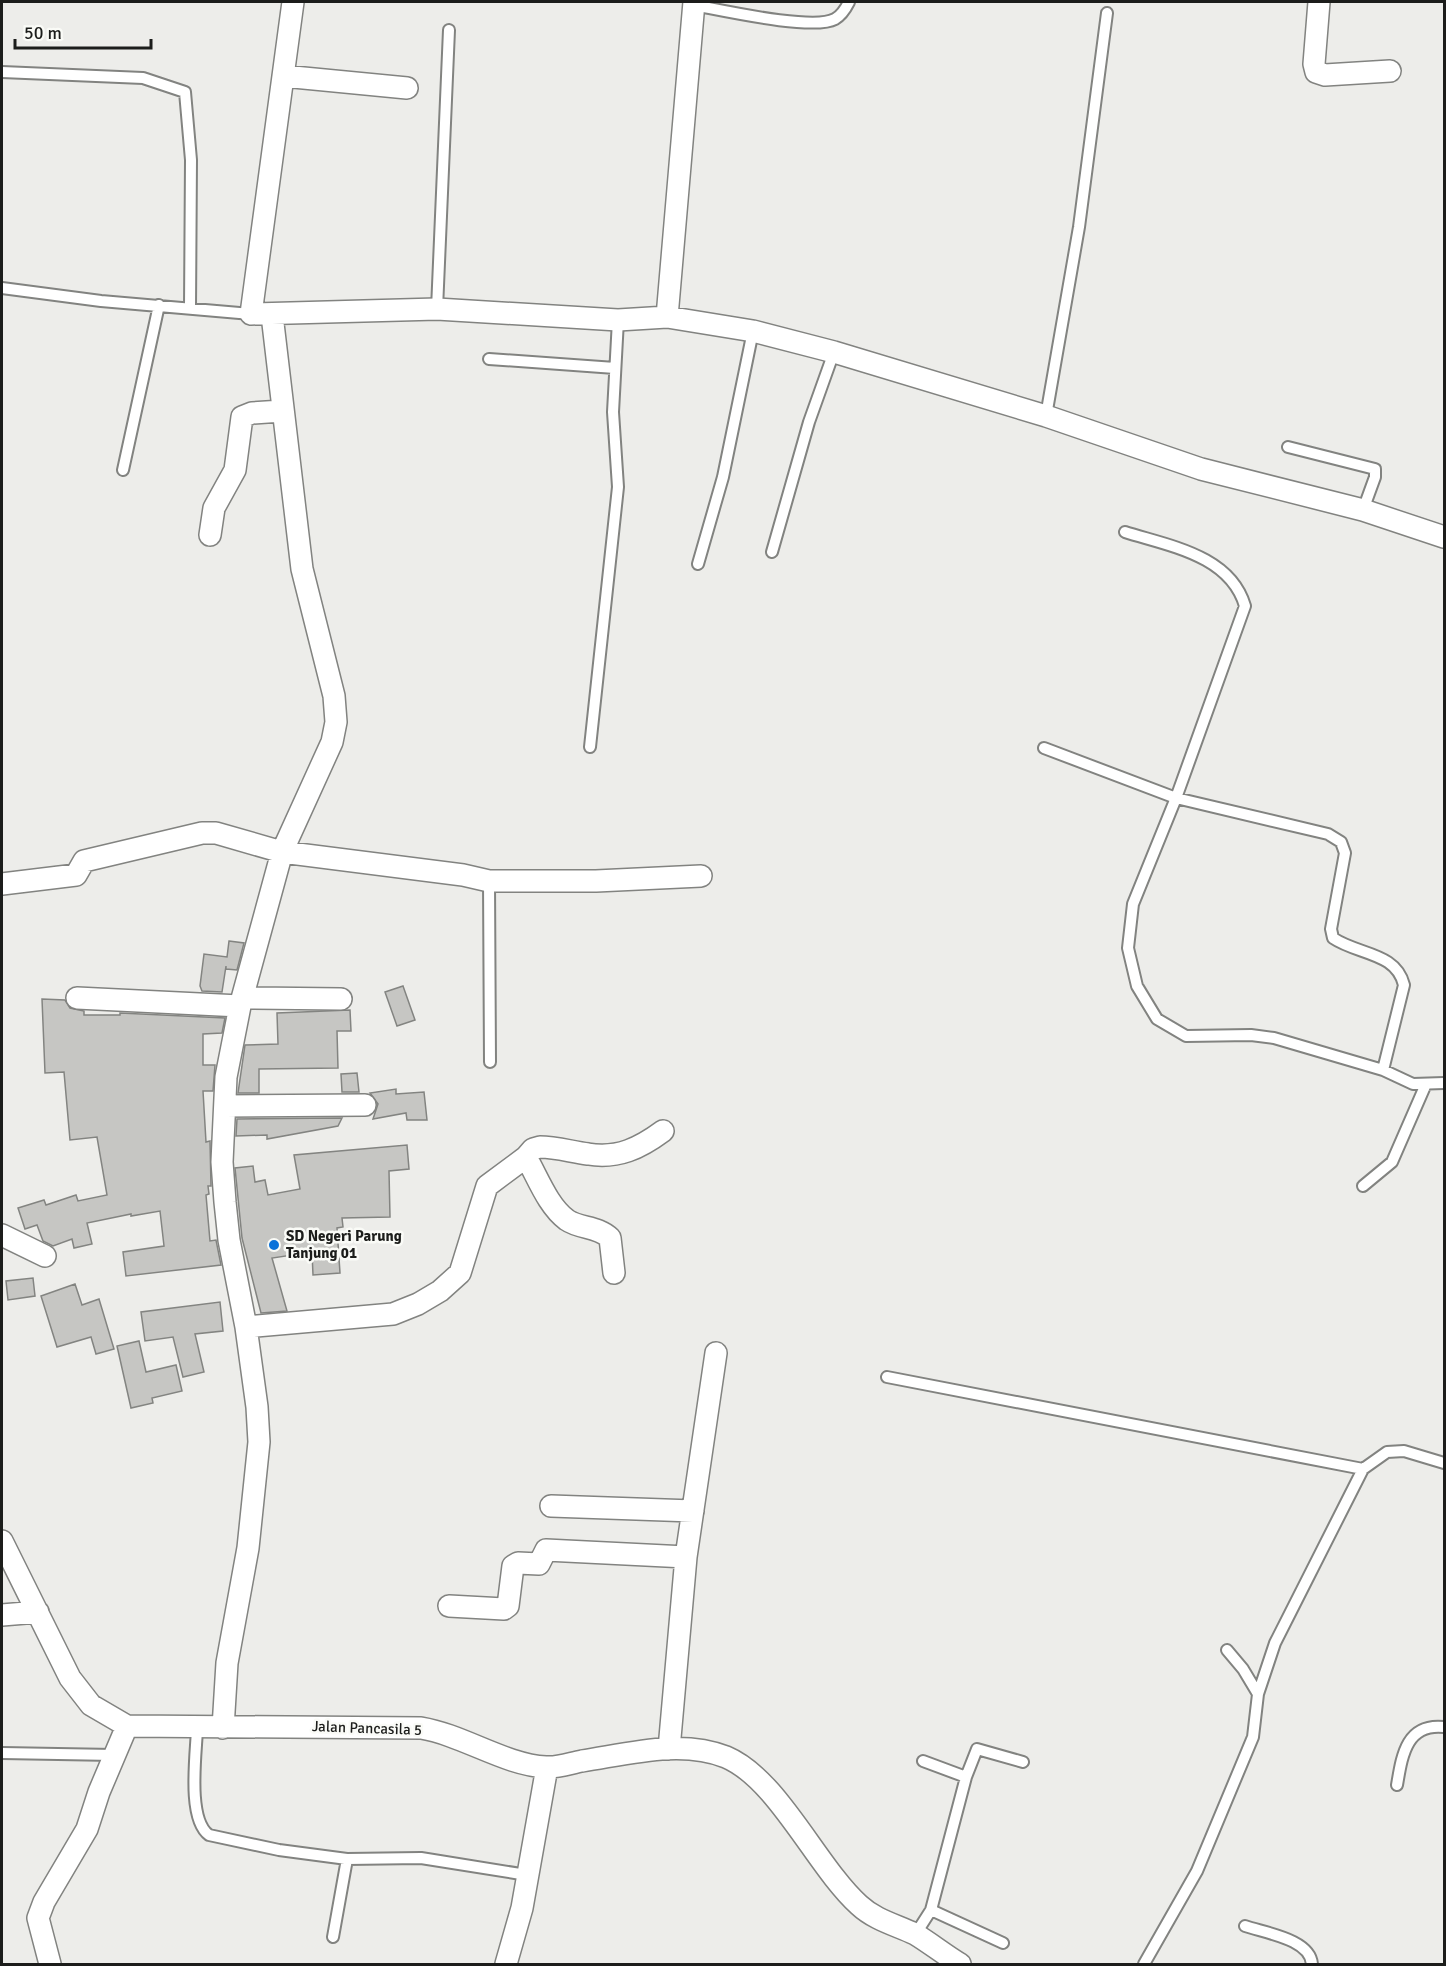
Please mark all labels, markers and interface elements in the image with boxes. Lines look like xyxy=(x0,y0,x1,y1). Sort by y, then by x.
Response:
scale bar xyxy=(15,12,152,50)
text: 50 m xyxy=(24,22,62,44)
place label: SD Negeri Parung Tanjung 01 xyxy=(286,1227,402,1262)
marker: SD Negeri Parung Tanjung 01 xyxy=(267,1238,281,1252)
street label: Jalan Pancasila 5 xyxy=(312,1717,422,1739)

